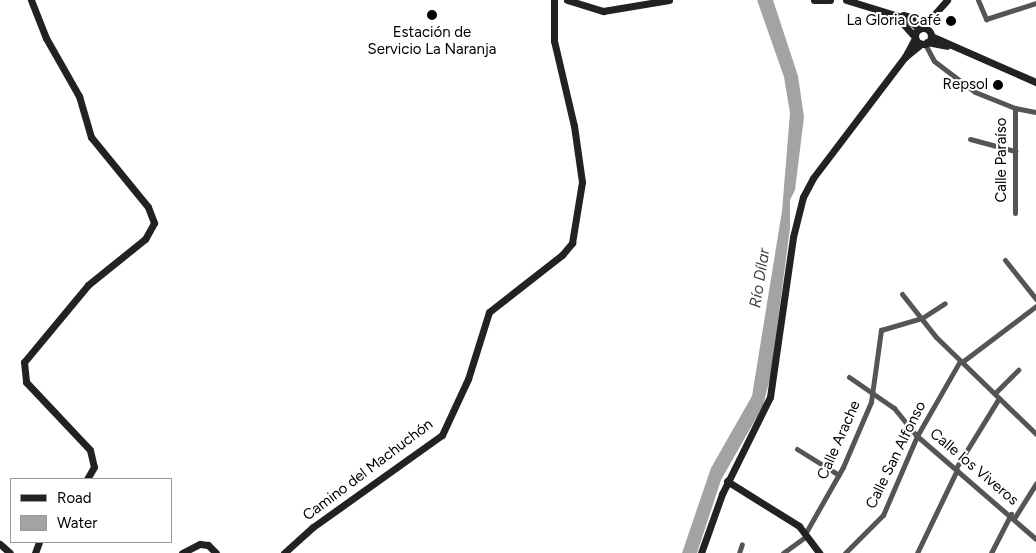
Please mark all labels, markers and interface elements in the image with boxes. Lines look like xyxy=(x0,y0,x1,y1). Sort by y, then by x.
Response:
marker: Estación de Servicio La Naranja xyxy=(426,9,438,21)
place label: La Gloria Café xyxy=(846,12,941,30)
marker: La Gloria Café xyxy=(945,15,957,27)
place label: Estación de Servicio La Naranja xyxy=(368,23,496,58)
place label: Repsol xyxy=(943,76,988,94)
marker: Repsol xyxy=(992,79,1004,91)
street label: Calle Paraíso xyxy=(993,117,1011,203)
water label: Río Dílar xyxy=(746,247,774,309)
street label: Calle Arache xyxy=(814,398,864,482)
street label: Calle San Alfonso xyxy=(862,398,930,512)
street label: Camino del Machuchón xyxy=(299,415,437,525)
street label: Calle los Viveros xyxy=(926,425,1022,509)
legend xyxy=(10,478,172,543)
text: Road xyxy=(57,489,92,507)
text: Water xyxy=(57,514,97,532)

